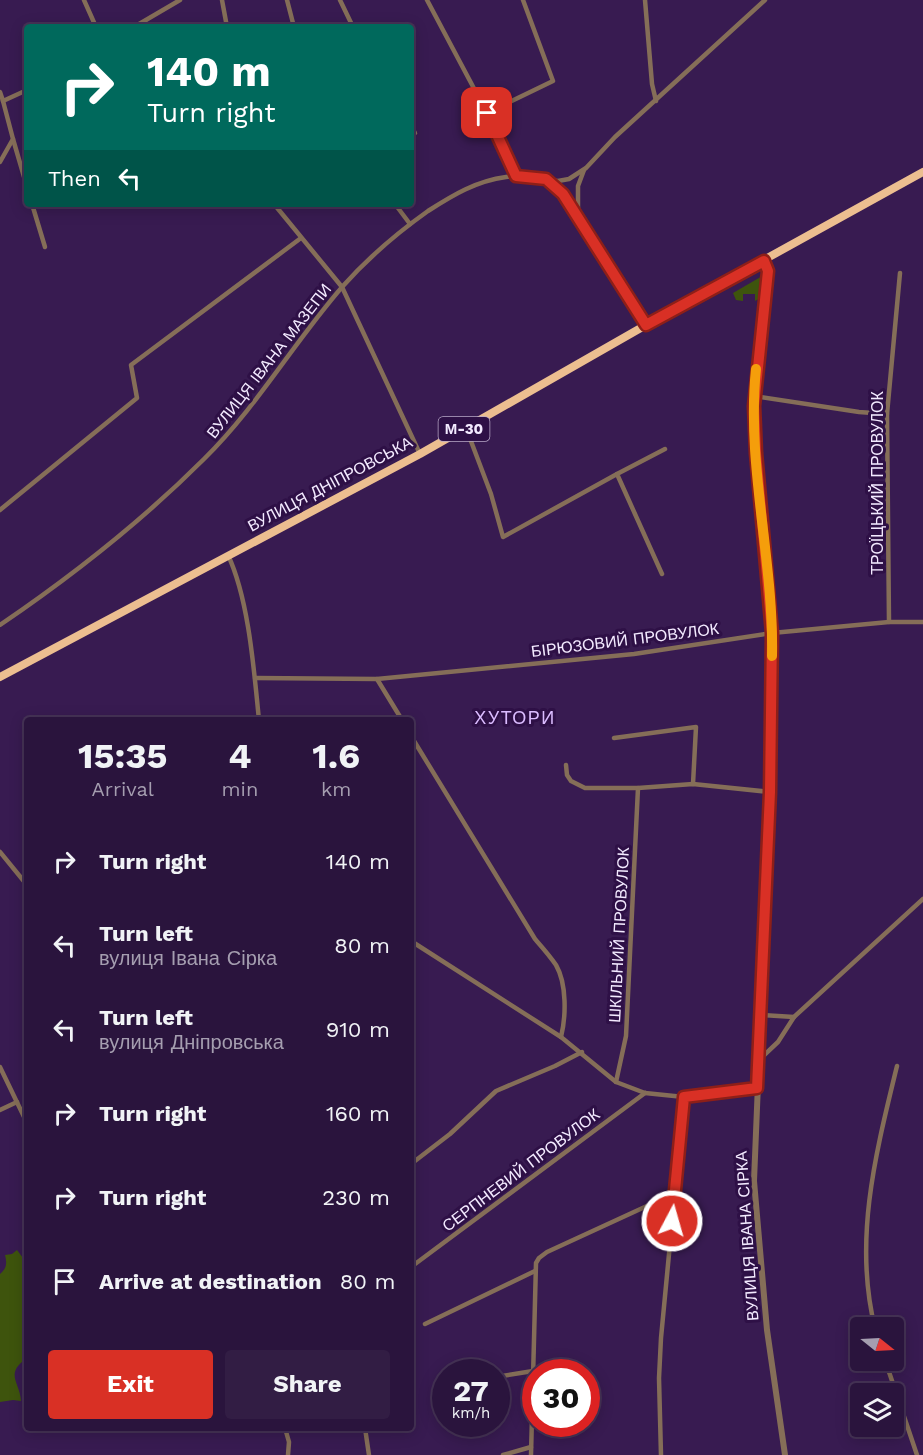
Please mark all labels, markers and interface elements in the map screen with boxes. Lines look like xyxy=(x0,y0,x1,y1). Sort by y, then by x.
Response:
text: 140 m xyxy=(147,47,271,96)
icon: right xyxy=(48,48,126,126)
pin xyxy=(461,87,512,138)
icon: arrive xyxy=(470,96,503,129)
text: Turn right xyxy=(147,97,276,129)
icon: left xyxy=(113,162,146,195)
text: Then xyxy=(48,166,101,191)
street label: ВУЛИЦЯ ІВАНА МАЗЕПИ xyxy=(203,280,335,442)
street label: ТРОЇЦЬКИЙ ПРОВУЛОК xyxy=(868,391,887,575)
road number: М-30 xyxy=(438,417,490,441)
street label: ВУЛИЦЯ ДНІПРОВСЬКА xyxy=(244,432,416,536)
street label: БІРЮЗОВИЙ ПРОВУЛОК xyxy=(530,619,721,661)
district label: ХУТОРИ xyxy=(474,707,556,728)
text: 15:35 xyxy=(78,735,168,777)
text: 4 xyxy=(228,735,252,777)
text: 1.6 xyxy=(312,735,360,777)
text: Arrival xyxy=(92,777,154,801)
text: min xyxy=(222,777,258,801)
text: km xyxy=(321,777,351,801)
icon: right xyxy=(48,845,81,878)
street label: ШКІЛЬНИЙ ПРОВУЛОК xyxy=(605,846,633,1023)
text: Turn right xyxy=(99,849,206,874)
text: 140 m xyxy=(326,849,390,874)
text: Turn left xyxy=(99,921,193,946)
icon: left xyxy=(48,929,81,962)
text: 80 m xyxy=(334,933,390,958)
text: вулиця Івана Сірка xyxy=(99,946,277,970)
text: Turn left xyxy=(99,1005,193,1030)
icon: left xyxy=(48,1013,81,1046)
text: 910 m xyxy=(326,1017,390,1042)
text: вулиця Дніпровська xyxy=(99,1030,284,1054)
icon: right xyxy=(48,1097,81,1130)
text: Turn right xyxy=(99,1101,206,1126)
text: 160 m xyxy=(326,1101,390,1126)
street label: СЕРПНЕВИЙ ПРОВУЛОК xyxy=(439,1104,604,1235)
street label: ВУЛИЦЯ ІВАНА СІРКА xyxy=(732,1150,762,1322)
icon: right xyxy=(48,1181,81,1214)
text: Turn right xyxy=(99,1185,206,1210)
text: 230 m xyxy=(322,1185,390,1210)
position arrow xyxy=(640,1189,704,1253)
icon: arrive xyxy=(48,1265,81,1298)
text: Arrive at destination xyxy=(99,1269,322,1294)
text: 80 m xyxy=(340,1269,395,1294)
north arrow xyxy=(850,1317,904,1371)
map controls xyxy=(850,1317,904,1437)
button: Exit xyxy=(48,1350,213,1419)
button: Share xyxy=(225,1350,390,1419)
speed limit sign: 30 xyxy=(522,1359,600,1437)
text: 27 xyxy=(453,1373,489,1408)
button: layers xyxy=(850,1383,904,1437)
text: km/h xyxy=(452,1404,490,1422)

